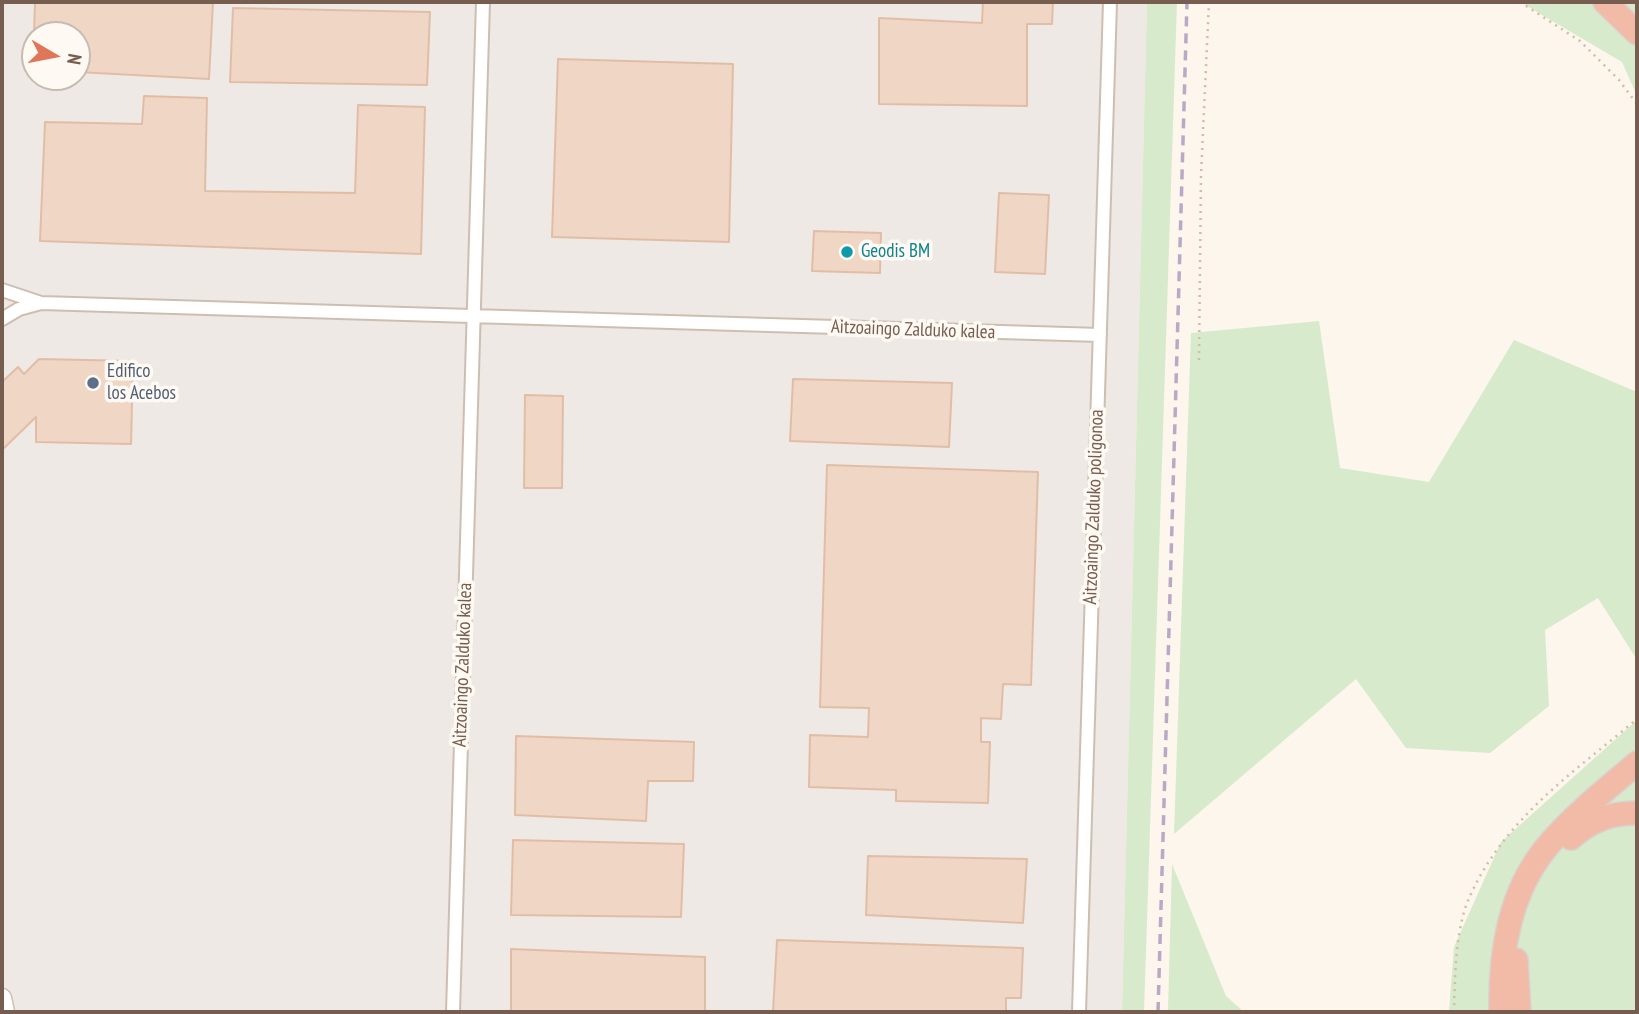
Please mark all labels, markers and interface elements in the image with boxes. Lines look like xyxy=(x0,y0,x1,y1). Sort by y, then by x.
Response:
north arrow xyxy=(21,21,91,91)
text: N xyxy=(62,52,87,66)
place label: Geodis BM xyxy=(861,241,930,263)
marker: Geodis BM xyxy=(839,244,855,260)
street label: Aitzoaingo Zalduko kalea xyxy=(830,316,996,344)
place label: Edifico los Acebos xyxy=(107,361,176,405)
marker: Edifico los Acebos xyxy=(85,375,101,391)
street label: Aitzoaingo Zalduko poligonoa xyxy=(1079,409,1109,605)
street label: Aitzoaingo Zalduko kalea xyxy=(449,582,477,748)

